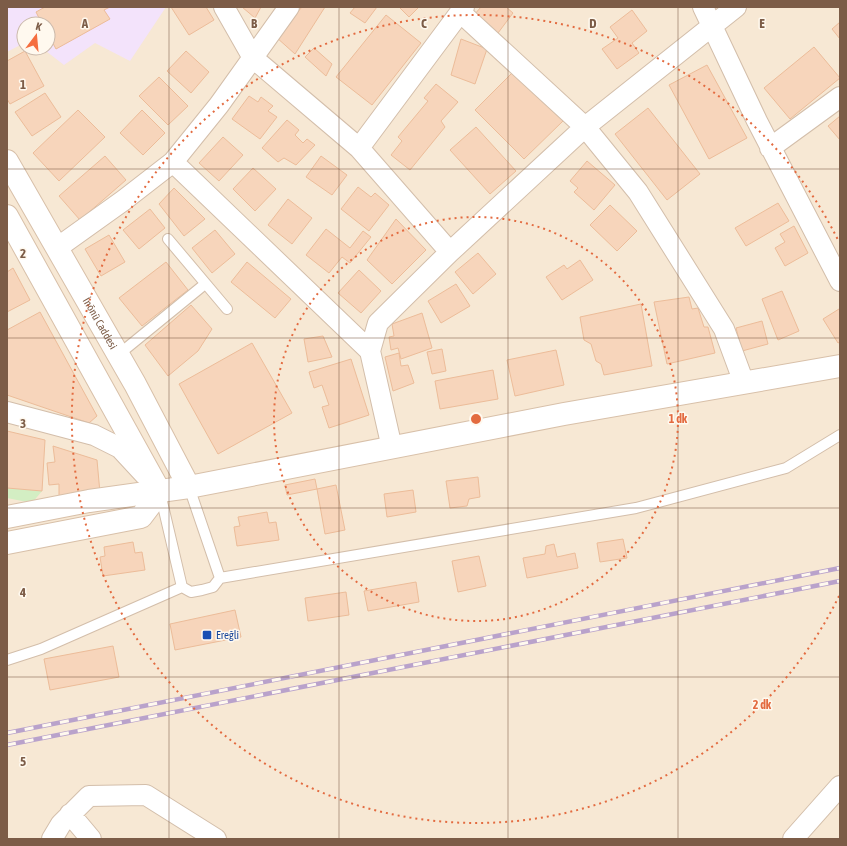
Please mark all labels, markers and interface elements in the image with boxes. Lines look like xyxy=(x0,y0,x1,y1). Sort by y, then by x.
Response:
north arrow xyxy=(16,16,56,56)
text: A xyxy=(81,16,89,31)
text: B xyxy=(251,16,258,31)
text: C xyxy=(421,16,427,31)
text: D xyxy=(589,16,597,31)
text: E xyxy=(759,16,765,31)
text: K xyxy=(35,20,44,33)
text: 1 xyxy=(20,77,26,92)
text: 2 xyxy=(20,246,26,261)
street label: İnönü Caddesi xyxy=(81,295,120,351)
centre of rings xyxy=(469,412,483,426)
text: 1 dk xyxy=(669,412,688,426)
text: 3 xyxy=(20,416,26,431)
text: 4 xyxy=(19,585,26,600)
marker: Ereğli xyxy=(201,629,213,641)
place label: Ereğli xyxy=(216,629,239,641)
text: 2 dk xyxy=(753,698,772,712)
text: 5 xyxy=(20,754,26,769)

